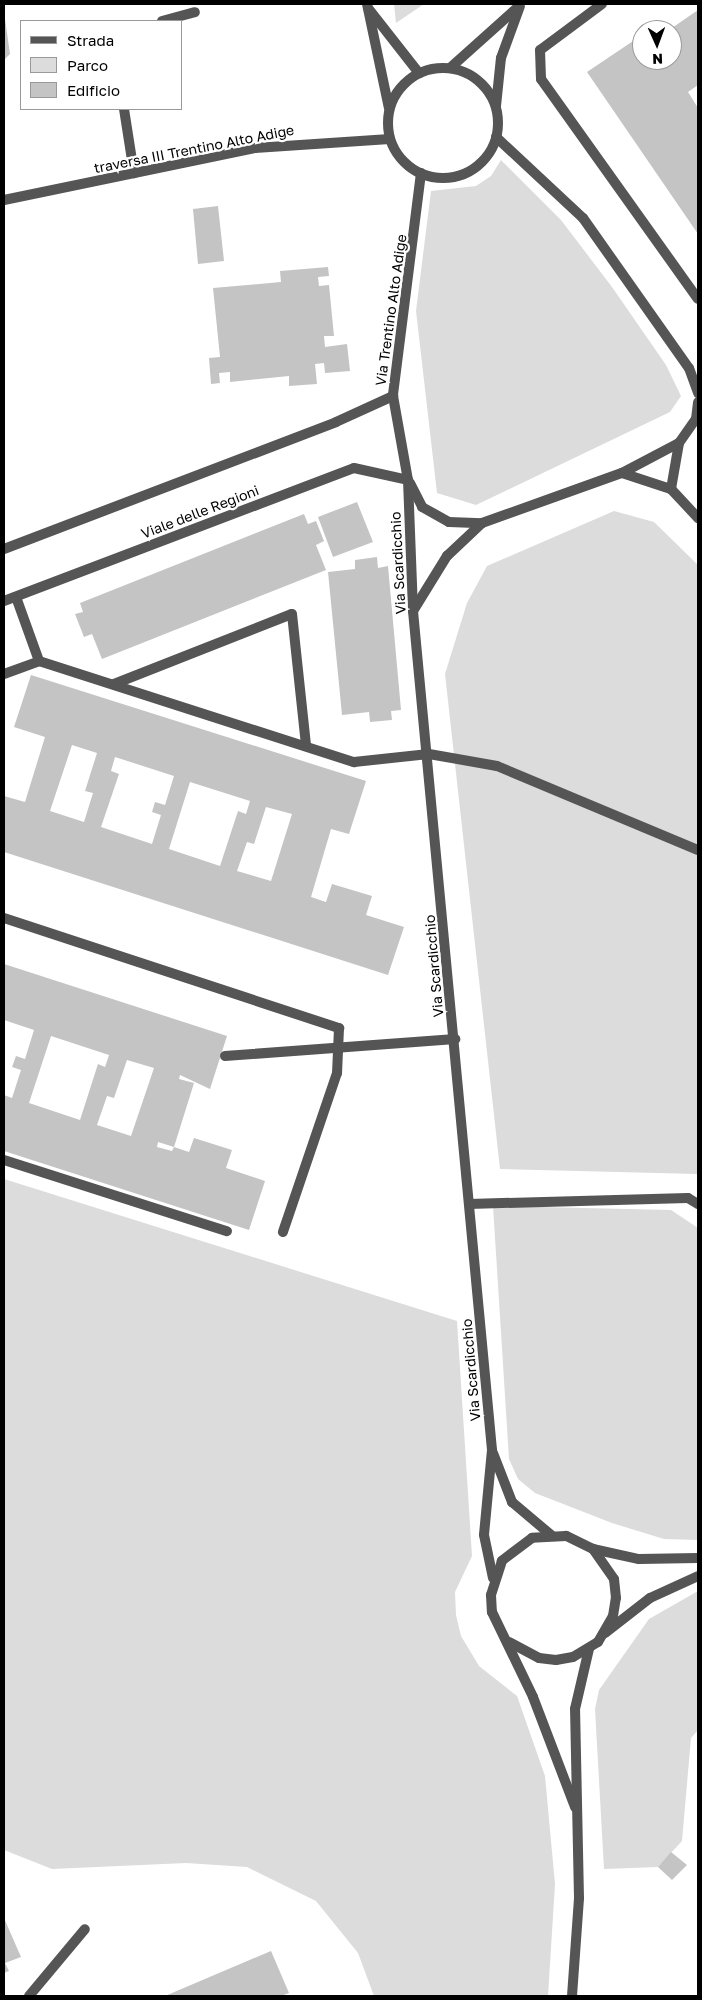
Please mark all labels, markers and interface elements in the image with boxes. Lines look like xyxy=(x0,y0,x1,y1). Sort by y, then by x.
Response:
legend xyxy=(20,20,182,110)
north arrow xyxy=(632,20,682,70)
text: Strada xyxy=(67,31,114,49)
text: N xyxy=(652,51,663,68)
text: Parco xyxy=(67,56,108,74)
text: Edificio xyxy=(67,81,120,99)
street label: traversa III Trentino Alto Adige xyxy=(93,121,295,177)
street label: Via Trentino Alto Adige xyxy=(372,233,410,387)
street label: Viale delle Regioni xyxy=(139,482,261,542)
street label: Via Scardicchio xyxy=(387,511,409,615)
street label: Via Scardicchio xyxy=(421,914,447,1018)
street label: Via Scardicchio xyxy=(458,1318,484,1422)

